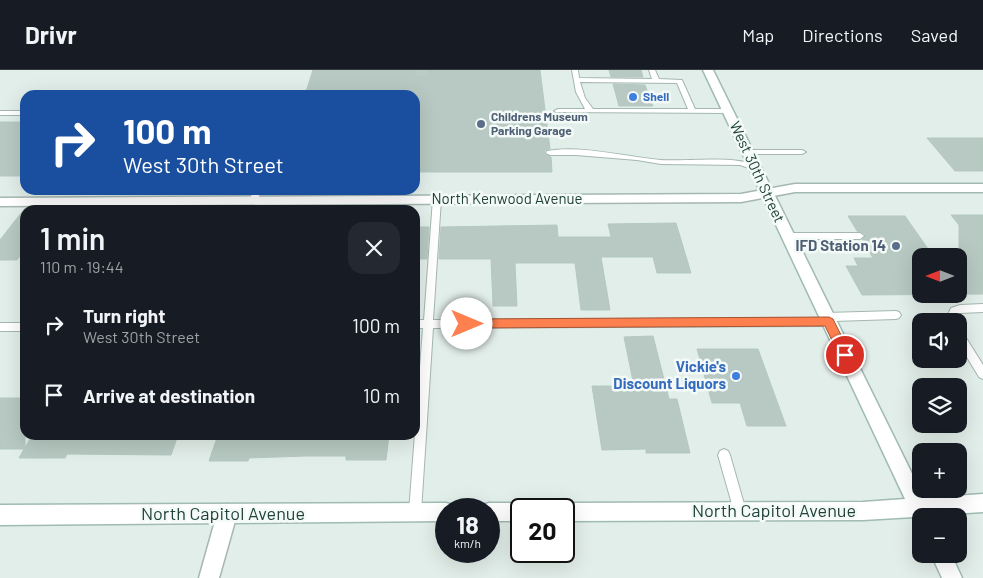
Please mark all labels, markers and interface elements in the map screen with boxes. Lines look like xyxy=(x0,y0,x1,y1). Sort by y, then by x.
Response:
text: Drivr xyxy=(25,20,77,49)
text: Map xyxy=(742,24,774,46)
text: Directions xyxy=(802,24,883,46)
text: Saved xyxy=(911,24,958,46)
place label: Shell xyxy=(643,89,669,103)
marker: Shell xyxy=(627,91,639,103)
text: 100 m xyxy=(123,109,212,151)
place label: Childrens Museum Parking Garage xyxy=(491,109,588,137)
icon: right xyxy=(40,110,105,175)
marker: Childrens Museum Parking Garage xyxy=(475,118,487,130)
street label: West 30th Street xyxy=(727,118,789,225)
text: West 30th Street xyxy=(123,151,284,177)
street label: North Kenwood Avenue xyxy=(431,189,583,207)
text: 1 min xyxy=(40,220,105,256)
button: close xyxy=(348,222,400,274)
place label: IFD Station 14 xyxy=(796,236,886,254)
marker: IFD Station 14 xyxy=(890,240,902,252)
north arrow xyxy=(912,248,968,302)
map controls xyxy=(912,248,967,563)
text: 110 m · 19:44 xyxy=(40,257,123,276)
position arrow xyxy=(440,297,492,349)
text: Turn right xyxy=(83,304,165,327)
icon: right xyxy=(40,311,68,339)
button: sound xyxy=(912,313,967,368)
text: 100 m xyxy=(352,314,400,337)
text: West 30th Street xyxy=(83,327,200,346)
pin xyxy=(824,334,866,376)
icon: arrive xyxy=(831,341,859,369)
place label: Vickie's Discount Liquors xyxy=(613,357,726,392)
marker: Vickie's Discount Liquors xyxy=(730,370,742,382)
button: layers xyxy=(912,378,967,433)
icon: arrive xyxy=(40,381,68,409)
text: Arrive at destination xyxy=(83,384,255,407)
text: 10 m xyxy=(363,384,400,407)
button: + xyxy=(912,443,967,498)
speed limit sign: 20 xyxy=(510,498,575,563)
street label: North Capitol Avenue xyxy=(692,499,856,521)
street label: North Capitol Avenue xyxy=(141,502,305,524)
button: − xyxy=(912,508,967,563)
text: 18 xyxy=(456,509,479,539)
text: km/h xyxy=(454,536,481,550)

